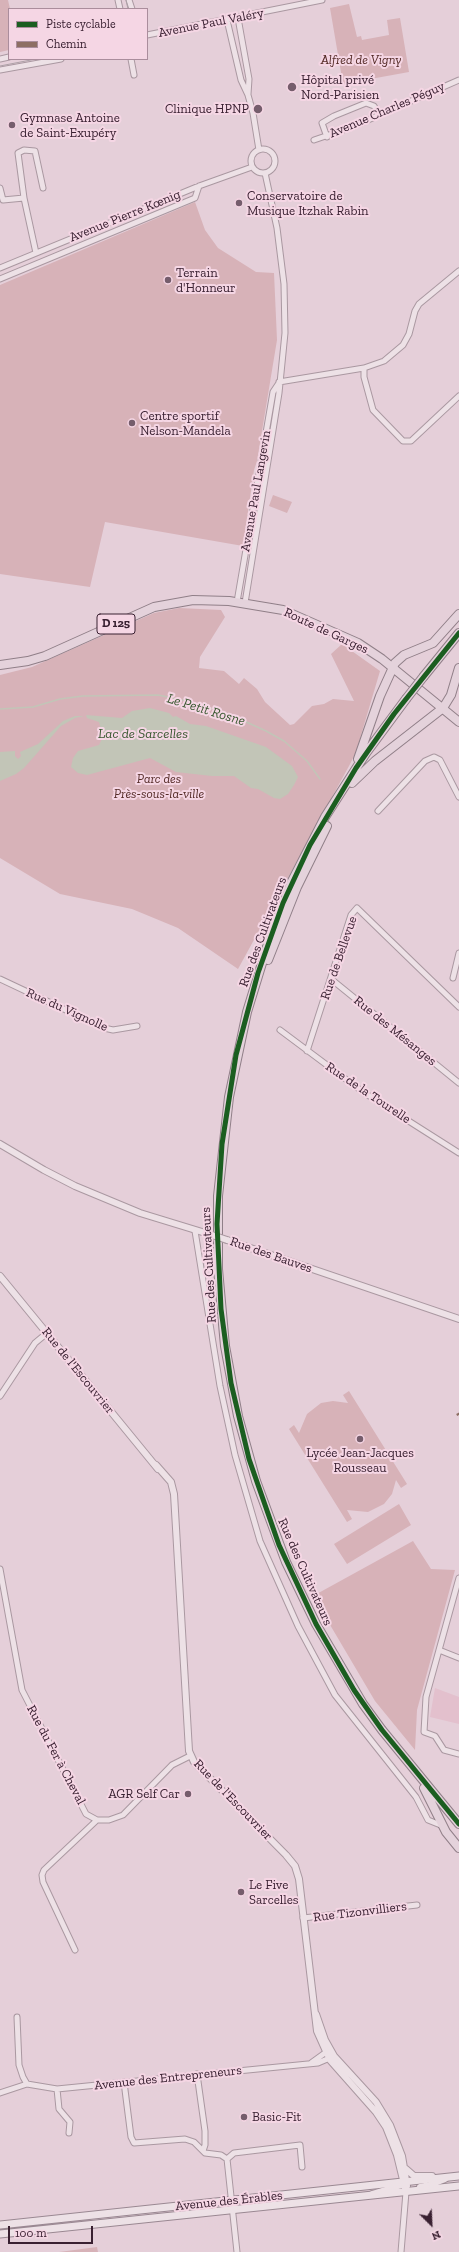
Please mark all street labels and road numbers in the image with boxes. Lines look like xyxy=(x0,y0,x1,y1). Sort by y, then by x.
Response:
street label: Avenue Paul Valéry xyxy=(157,5,265,41)
street label: Avenue Charles Péguy xyxy=(327,79,447,141)
street label: Avenue Pierre Kœnig xyxy=(67,187,183,245)
street label: Avenue Paul Langevin xyxy=(238,429,274,553)
street label: Route de Garges xyxy=(281,605,371,657)
road number: D 125 xyxy=(97,614,135,634)
street label: Rue des Cultivateurs xyxy=(236,875,290,989)
street label: Rue de Bellevue xyxy=(317,914,361,1002)
street label: Rue du Vignolle xyxy=(24,985,110,1035)
street label: Rue des Mésanges xyxy=(350,993,440,1069)
street label: Rue de la Tourelle xyxy=(323,1059,413,1127)
street label: Rue des Cultivateurs xyxy=(198,1207,220,1323)
street label: Rue des Bauves xyxy=(228,1234,314,1276)
street label: Rue de l'Escouvrier xyxy=(38,1325,118,1417)
street label: Rue des Cultivateurs xyxy=(274,1516,336,1628)
street label: Rue du Fer à Cheval xyxy=(23,1703,89,1807)
street label: Rue de l'Escouvrier xyxy=(190,1756,276,1844)
street label: Rue Tizonvilliers xyxy=(312,1899,408,1925)
street label: Avenue des Entrepreneurs xyxy=(93,2062,243,2094)
street label: Avenue des Érables xyxy=(175,2188,283,2214)

